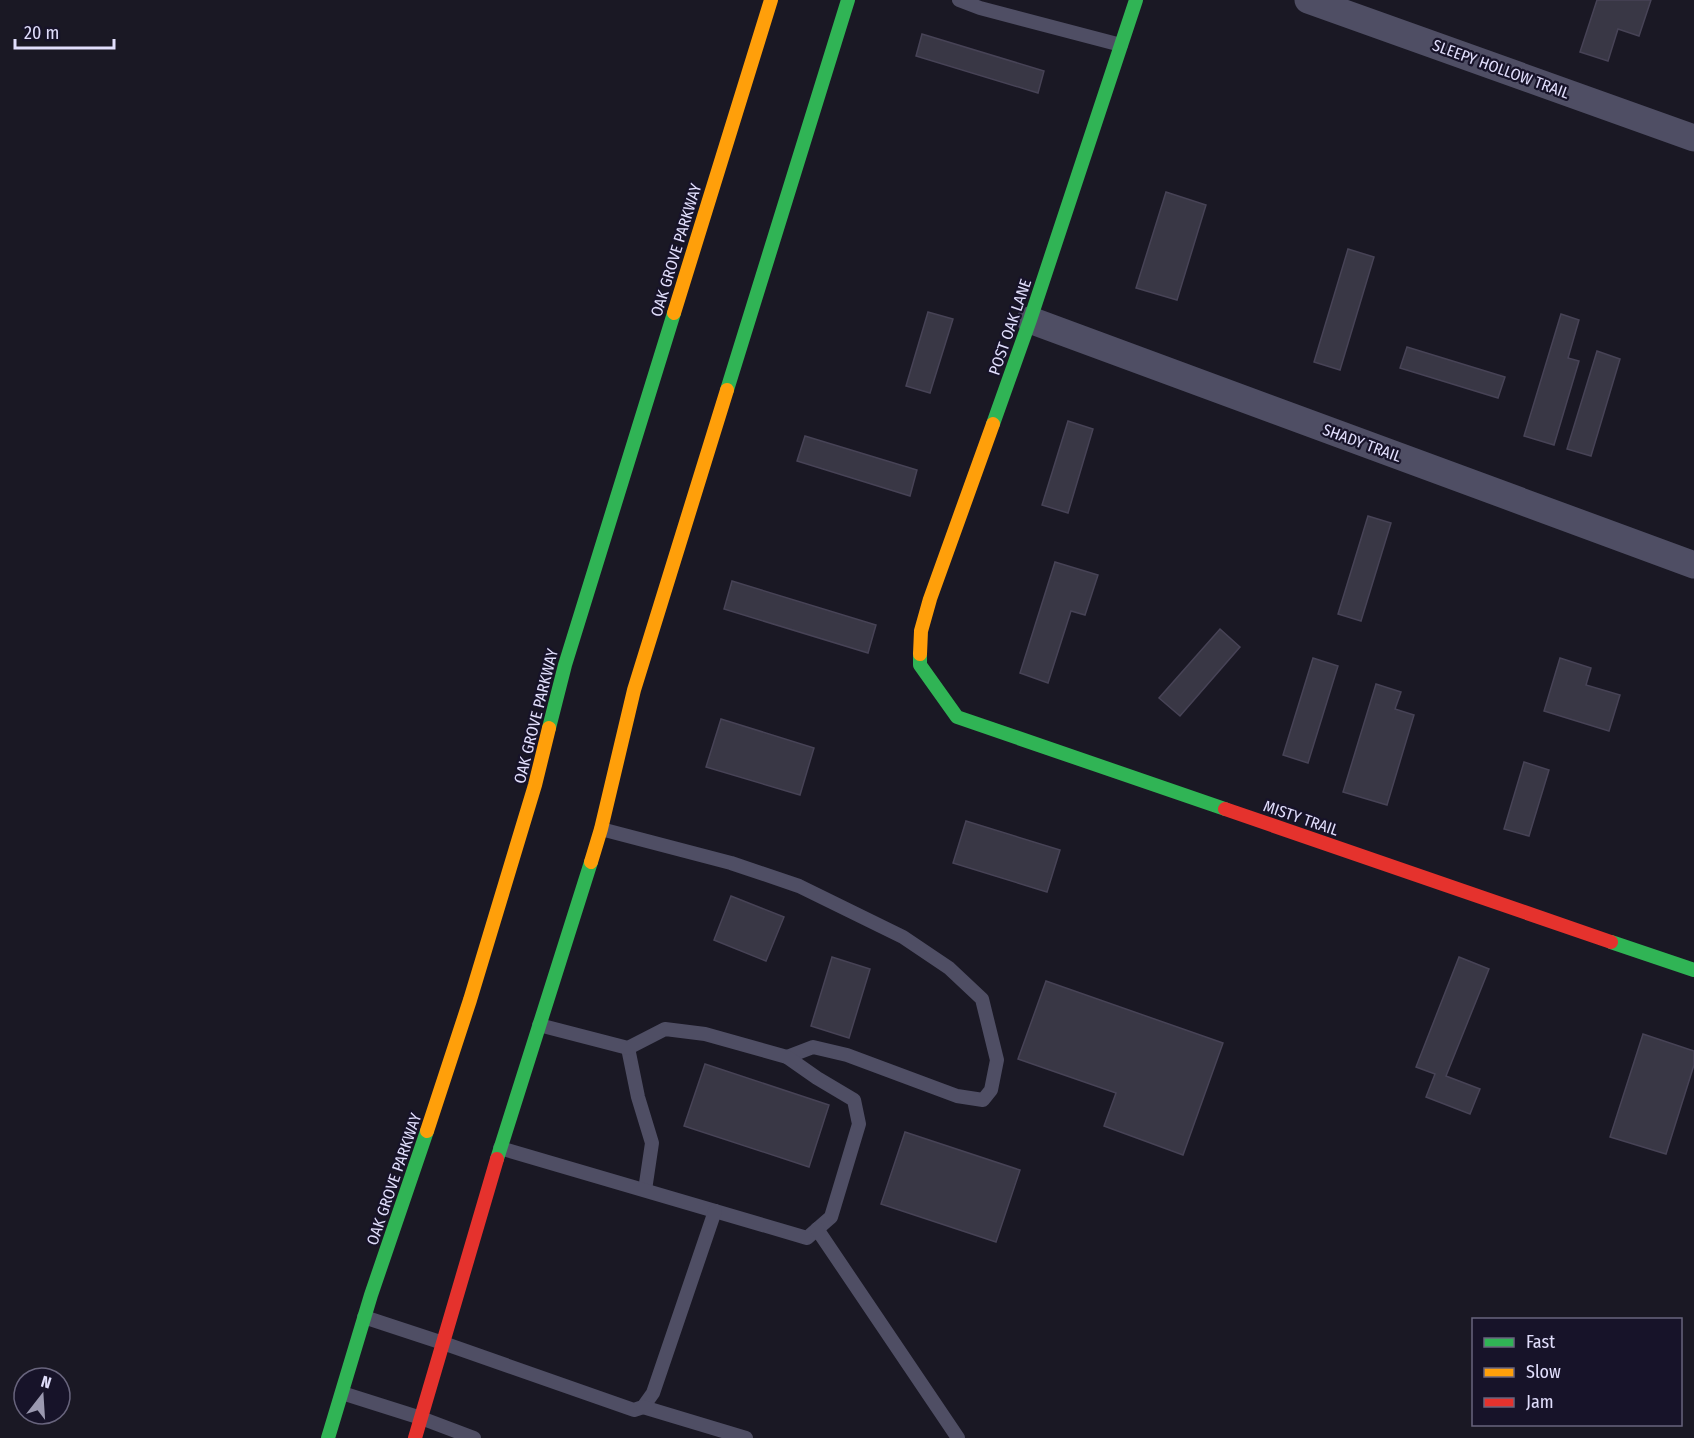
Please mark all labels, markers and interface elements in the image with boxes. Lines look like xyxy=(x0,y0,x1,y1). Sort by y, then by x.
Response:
scale bar xyxy=(15,12,114,50)
text: 20 m xyxy=(24,22,59,44)
street label: SLEEPY HOLLOW TRAIL xyxy=(1430,35,1572,103)
street label: OAK GROVE PARKWAY xyxy=(647,181,705,319)
street label: POST OAK LANE xyxy=(985,276,1035,378)
street label: SHADY TRAIL xyxy=(1320,420,1404,466)
street label: OAK GROVE PARKWAY xyxy=(510,647,562,785)
street label: MISTY TRAIL xyxy=(1261,796,1341,840)
street label: OAK GROVE PARKWAY xyxy=(363,1111,425,1247)
legend xyxy=(1472,1318,1682,1426)
text: Fast xyxy=(1526,1331,1555,1353)
text: Slow xyxy=(1526,1361,1561,1383)
north arrow xyxy=(12,1366,72,1426)
text: N xyxy=(39,1372,54,1393)
text: Jam xyxy=(1526,1391,1554,1413)

